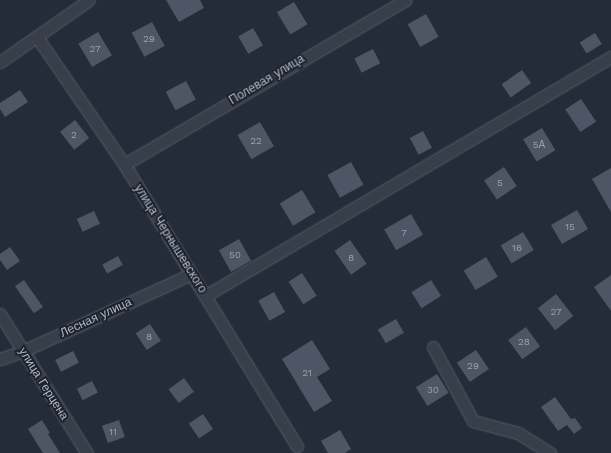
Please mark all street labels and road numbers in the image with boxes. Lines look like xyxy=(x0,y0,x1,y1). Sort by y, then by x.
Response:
street label: Полевая улица xyxy=(227,52,307,108)
street label: улица Чернышевского xyxy=(131,182,209,296)
street label: Лесная улица xyxy=(58,295,134,341)
street label: улица Герцена xyxy=(15,345,71,423)

